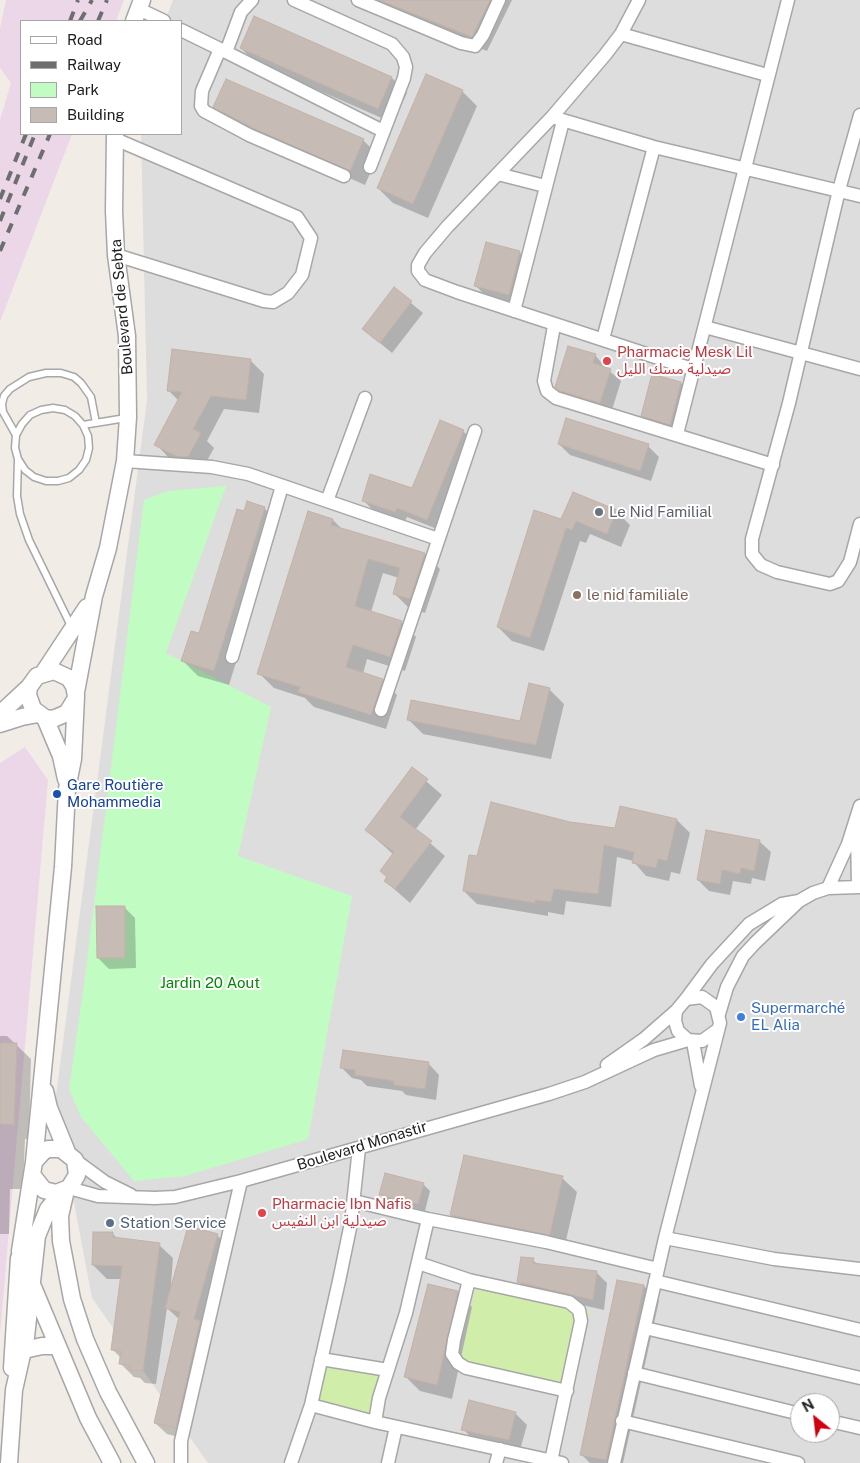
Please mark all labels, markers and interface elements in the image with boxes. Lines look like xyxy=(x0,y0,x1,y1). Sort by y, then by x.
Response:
legend xyxy=(20,20,182,135)
text: Road xyxy=(67,31,103,48)
text: Railway xyxy=(67,56,121,73)
text: Park xyxy=(67,81,99,98)
text: Building xyxy=(67,106,125,123)
street label: Boulevard de Sebta xyxy=(107,238,137,376)
place label: Pharmacie Mesk Lil صيدلية مسك الليل xyxy=(617,343,753,378)
marker: Pharmacie Mesk Lil صيدلية مسك الليل xyxy=(601,355,613,367)
place label: Le Nid Familial xyxy=(609,503,712,521)
marker: Le Nid Familial xyxy=(593,506,605,518)
place label: le nid familiale xyxy=(587,586,688,604)
marker: le nid familiale xyxy=(571,589,583,601)
place label: Gare Routière Mohammedia xyxy=(67,776,164,811)
marker: Gare Routière Mohammedia xyxy=(51,788,63,800)
park label: Jardin 20 Aout xyxy=(160,974,260,992)
place label: Supermarché EL Alia xyxy=(751,999,845,1034)
marker: Supermarché EL Alia xyxy=(735,1011,747,1023)
street label: Boulevard Monastir xyxy=(295,1118,429,1174)
place label: Pharmacie Ibn Nafis صيدلية ابن النفيس xyxy=(272,1195,411,1230)
marker: Pharmacie Ibn Nafis صيدلية ابن النفيس xyxy=(256,1207,268,1219)
place label: Station Service xyxy=(120,1214,226,1232)
marker: Station Service xyxy=(104,1217,116,1229)
north arrow xyxy=(790,1393,840,1443)
text: N xyxy=(800,1396,817,1415)

